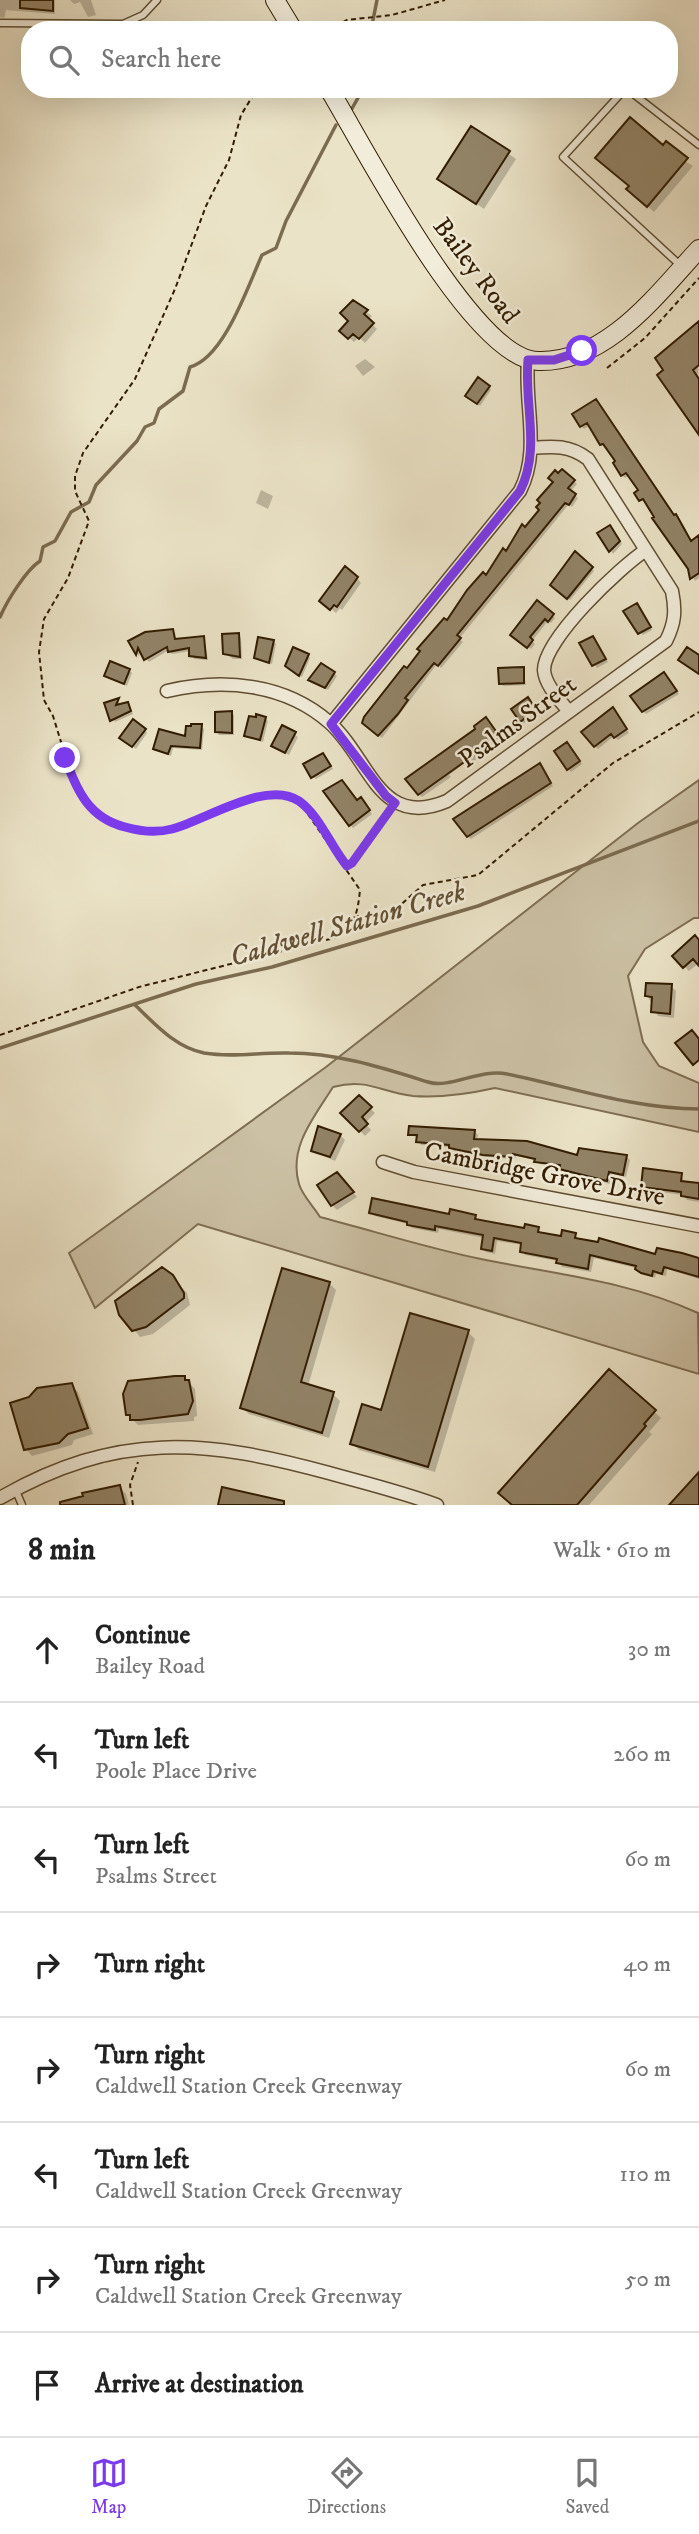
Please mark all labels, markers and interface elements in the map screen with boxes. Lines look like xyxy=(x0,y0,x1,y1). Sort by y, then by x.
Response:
search box xyxy=(21,21,678,98)
icon: search xyxy=(45,41,83,79)
text: Search here xyxy=(101,43,221,76)
street label: Bailey Road xyxy=(425,211,526,331)
route start xyxy=(566,335,597,366)
street label: Psalms Street xyxy=(452,668,583,776)
route end xyxy=(49,742,80,773)
water label: Caldwell Station Creek xyxy=(226,874,469,975)
street label: Cambridge Grove Drive xyxy=(422,1135,668,1214)
text: 8 min xyxy=(28,1532,95,1569)
text: Walk · 610 m xyxy=(553,1536,671,1565)
text: Continue xyxy=(95,1619,190,1652)
icon: ahead xyxy=(28,1631,66,1669)
text: 30 m xyxy=(628,1635,671,1664)
text: Bailey Road xyxy=(95,1652,205,1681)
text: Turn left xyxy=(95,1724,189,1757)
icon: left xyxy=(28,1736,66,1774)
text: 260 m xyxy=(613,1740,671,1769)
text: Poole Place Drive xyxy=(95,1757,257,1786)
text: Turn left xyxy=(95,1829,189,1862)
icon: left xyxy=(28,1841,66,1879)
text: 60 m xyxy=(624,1845,671,1874)
text: Psalms Street xyxy=(95,1862,217,1891)
icon: right xyxy=(28,1946,66,1984)
text: Turn right xyxy=(95,1948,205,1981)
text: 40 m xyxy=(623,1950,671,1979)
text: Turn right xyxy=(95,2039,205,2072)
icon: right xyxy=(28,2051,66,2089)
text: 60 m xyxy=(624,2055,671,2084)
text: Caldwell Station Creek Greenway xyxy=(95,2072,402,2101)
text: Turn left xyxy=(95,2144,189,2177)
icon: left xyxy=(28,2156,66,2194)
text: 110 m xyxy=(620,2160,671,2189)
text: Caldwell Station Creek Greenway xyxy=(95,2177,402,2206)
text: Turn right xyxy=(95,2249,205,2282)
icon: right xyxy=(28,2261,66,2299)
text: 50 m xyxy=(625,2265,671,2294)
text: Caldwell Station Creek Greenway xyxy=(95,2282,402,2311)
icon: arrive xyxy=(28,2366,66,2404)
text: Arrive at destination xyxy=(95,2368,304,2401)
tab: Map xyxy=(90,2454,128,2519)
tab: Directions xyxy=(307,2454,386,2519)
tab: Saved xyxy=(566,2454,609,2519)

